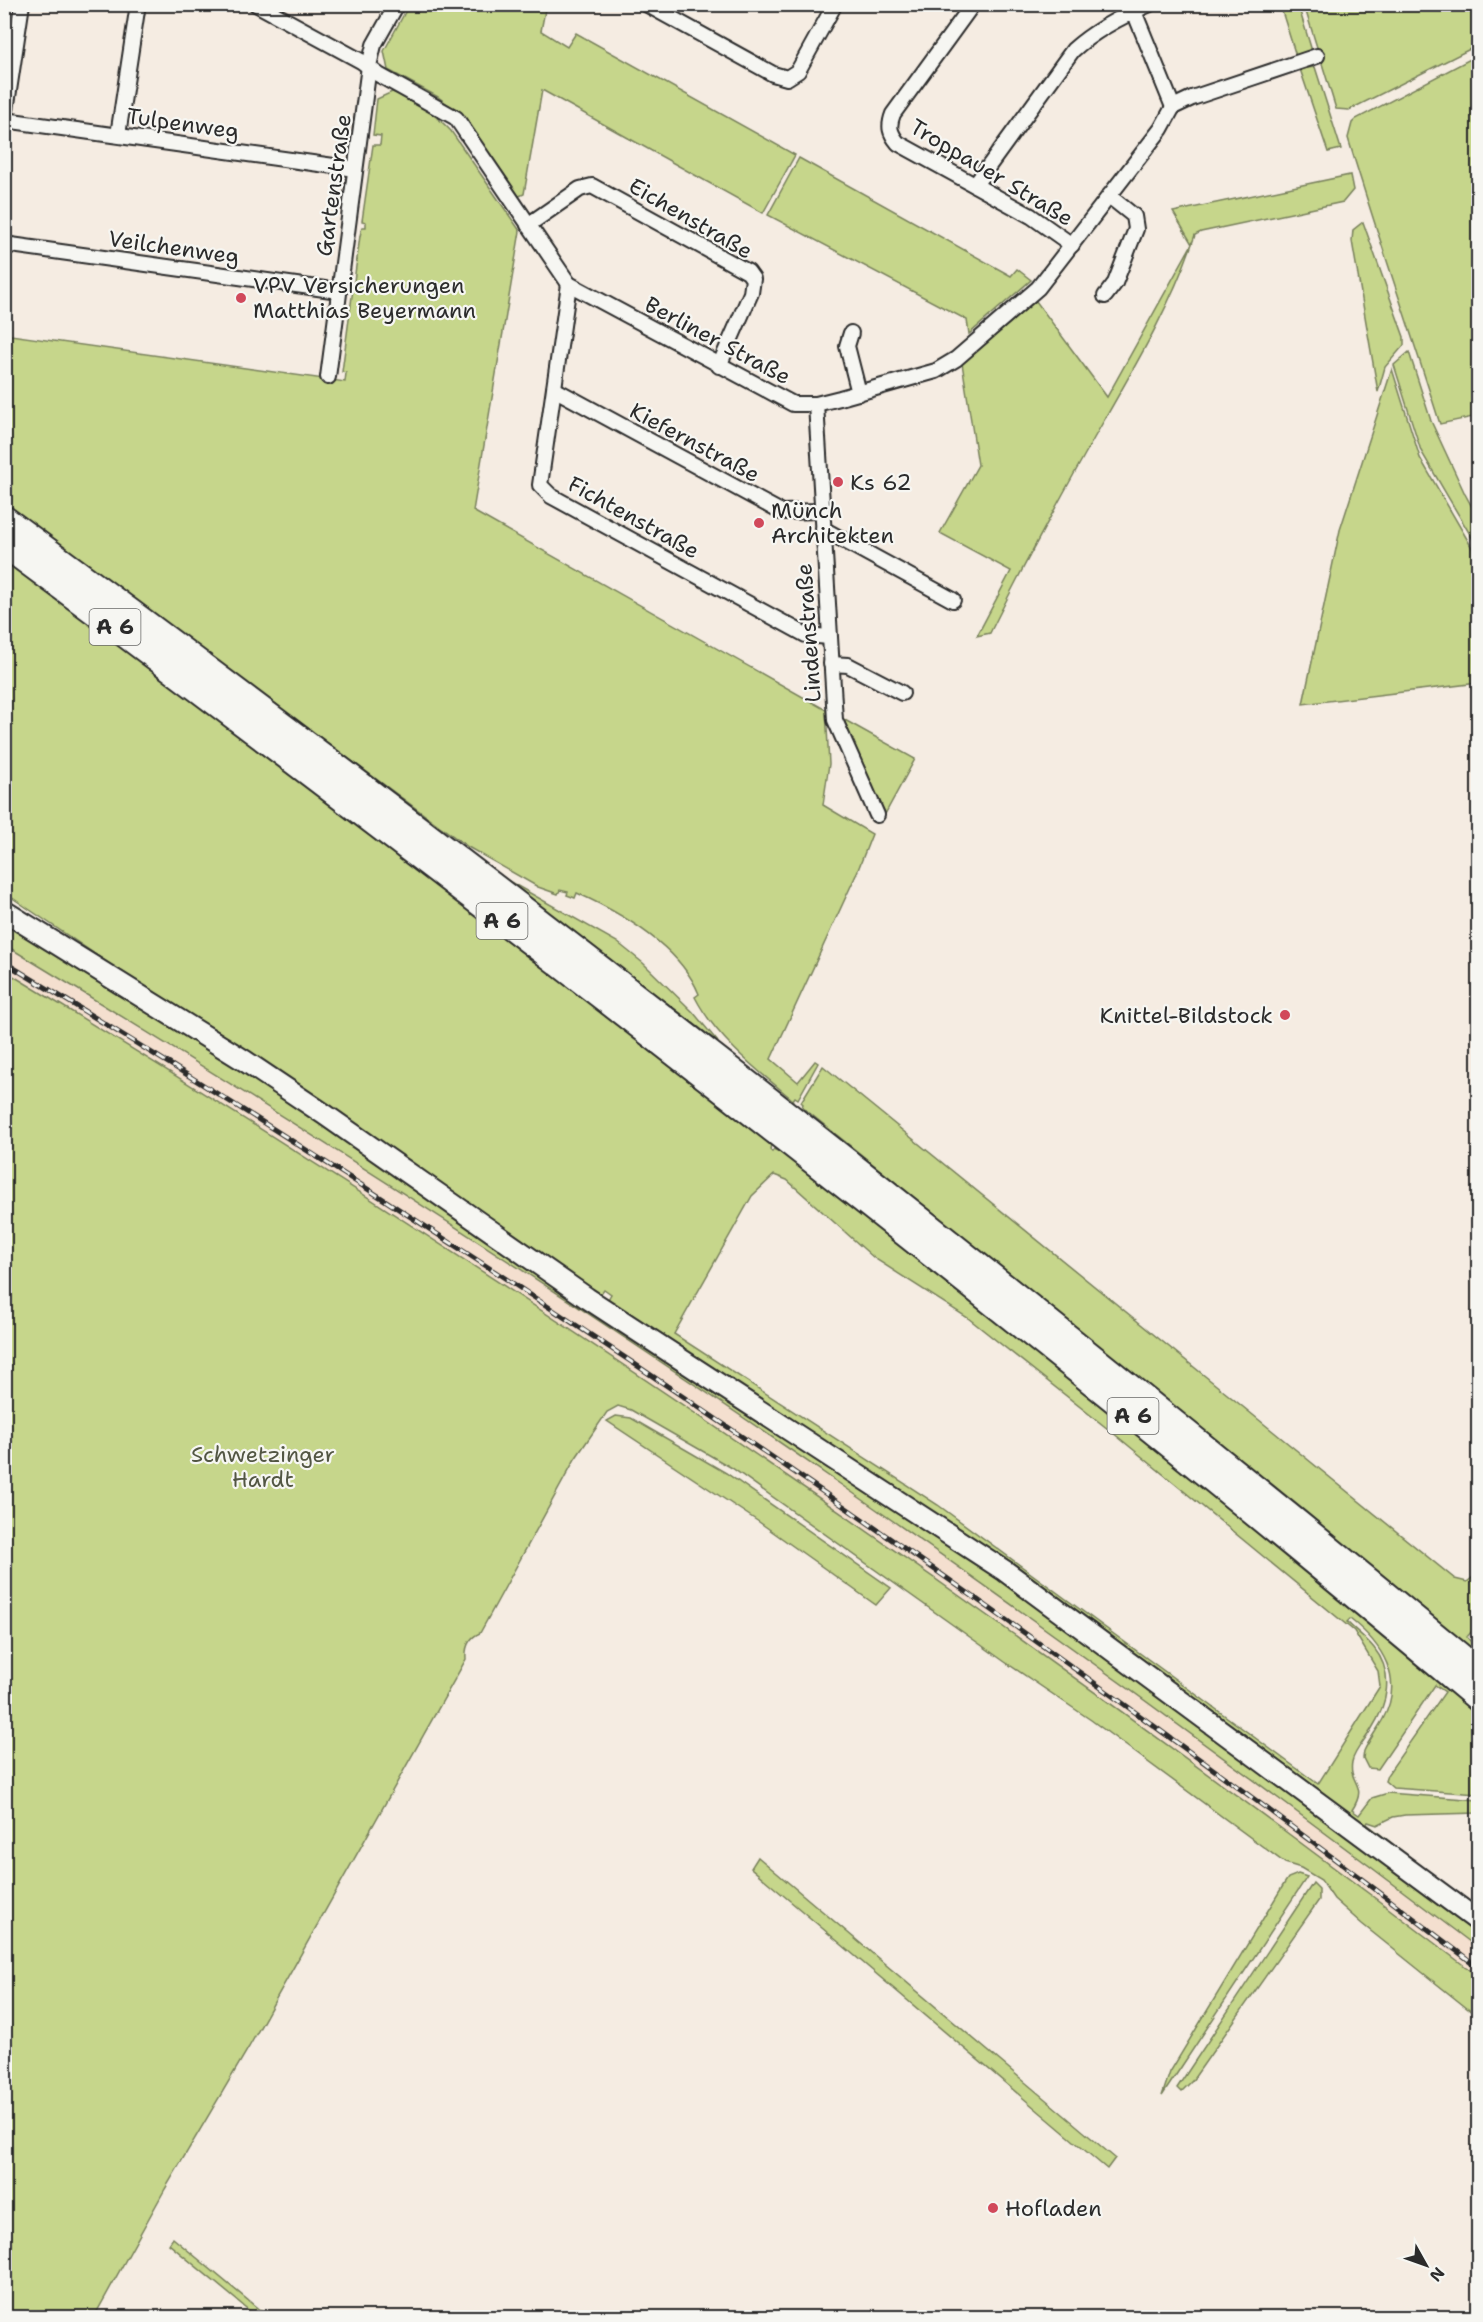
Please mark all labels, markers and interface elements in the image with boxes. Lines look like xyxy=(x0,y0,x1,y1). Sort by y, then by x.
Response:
street label: Tulpenweg xyxy=(125,101,241,146)
street label: Gartenstraße xyxy=(309,112,358,258)
street label: Troppauer Straße xyxy=(905,112,1079,233)
street label: Eichenstraße xyxy=(624,171,758,266)
street label: Veilchenweg xyxy=(107,224,241,271)
place label: VPV Versicherungen Matthias Beyermann xyxy=(253,271,476,325)
street label: Berliner Straße xyxy=(640,290,796,391)
marker: VPV Versicherungen Matthias Beyermann xyxy=(234,291,248,305)
street label: Kiefernstraße xyxy=(625,396,765,489)
place label: Ks 62 xyxy=(850,468,912,497)
street label: Fichtenstraße xyxy=(563,469,705,565)
marker: Ks 62 xyxy=(831,475,845,489)
place label: Münch Architekten xyxy=(771,496,894,550)
marker: Münch Architekten xyxy=(752,516,766,530)
street label: Lindenstraße xyxy=(789,562,828,704)
road number: A 6 xyxy=(90,609,140,645)
road number: A 6 xyxy=(476,903,528,939)
place label: Knittel-Bildstock xyxy=(1100,1001,1273,1030)
marker: Knittel-Bildstock xyxy=(1278,1008,1292,1022)
road number: A 6 xyxy=(1108,1398,1158,1434)
park label: Schwetzinger Hardt xyxy=(191,1440,335,1494)
place label: Hofladen xyxy=(1005,2194,1102,2223)
marker: Hofladen xyxy=(986,2201,1000,2215)
north arrow xyxy=(1396,2235,1456,2295)
text: N xyxy=(1425,2263,1449,2286)

